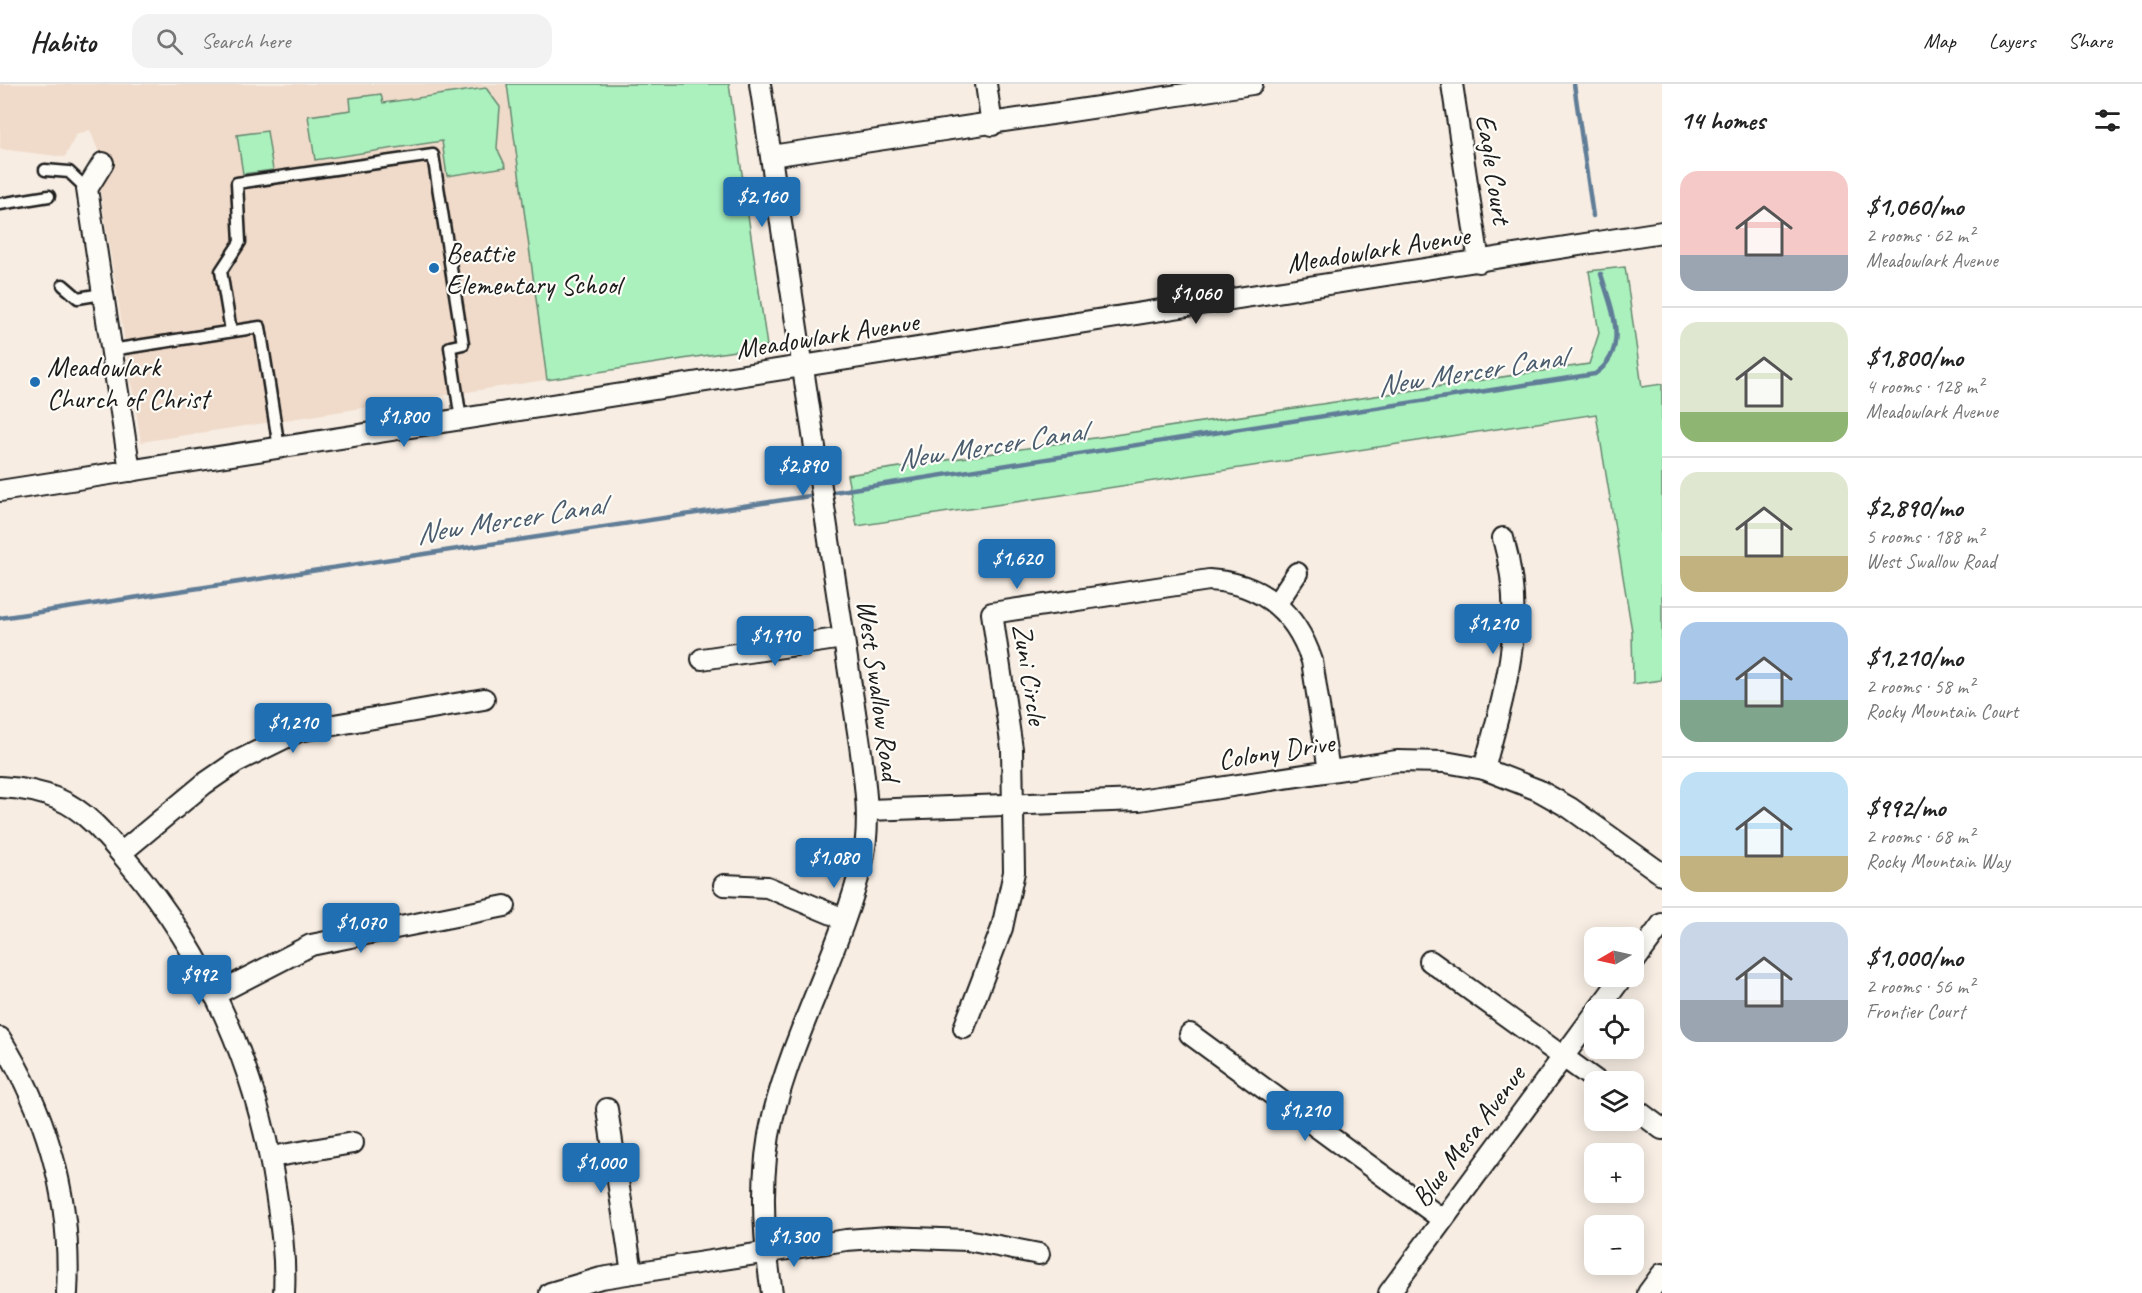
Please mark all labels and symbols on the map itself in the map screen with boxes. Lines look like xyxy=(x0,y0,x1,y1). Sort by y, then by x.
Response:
street label: Eagle Court xyxy=(1468,112,1520,229)
pin: $2,160 xyxy=(713,177,811,228)
street label: Meadowlark Avenue xyxy=(1284,217,1474,281)
place label: Beattie Elementary School xyxy=(446,235,626,302)
marker: Beattie Elementary School xyxy=(427,261,441,275)
pin: $1,060 xyxy=(1147,274,1245,325)
street label: Meadowlark Avenue xyxy=(733,303,923,367)
water label: New Mercer Canal xyxy=(1374,336,1578,405)
place label: Meadowlark Church of Christ xyxy=(47,349,212,416)
marker: Meadowlark Church of Christ xyxy=(28,375,42,389)
pin: $1,800 xyxy=(355,397,453,448)
water label: New Mercer Canal xyxy=(894,410,1098,479)
pin: $2,890 xyxy=(754,446,852,497)
water label: New Mercer Canal xyxy=(413,484,617,553)
pin: $1,620 xyxy=(968,539,1066,590)
street label: West Swallow Road xyxy=(849,597,910,786)
pin: $1,210 xyxy=(1444,604,1542,655)
pin: $1,910 xyxy=(726,616,824,667)
street label: Zuni Circle xyxy=(1005,621,1056,729)
pin: $1,210 xyxy=(244,703,342,754)
street label: Colony Drive xyxy=(1216,724,1338,777)
pin: $1,080 xyxy=(785,838,883,889)
pin: $1,070 xyxy=(312,903,410,954)
north arrow xyxy=(1584,927,1644,987)
pin: $992 xyxy=(163,955,235,1006)
street label: Blue Mesa Avenue xyxy=(1403,1057,1534,1214)
pin: $1,210 xyxy=(1256,1091,1354,1142)
pin: $1,000 xyxy=(552,1143,650,1194)
pin: $1,300 xyxy=(745,1217,843,1268)

